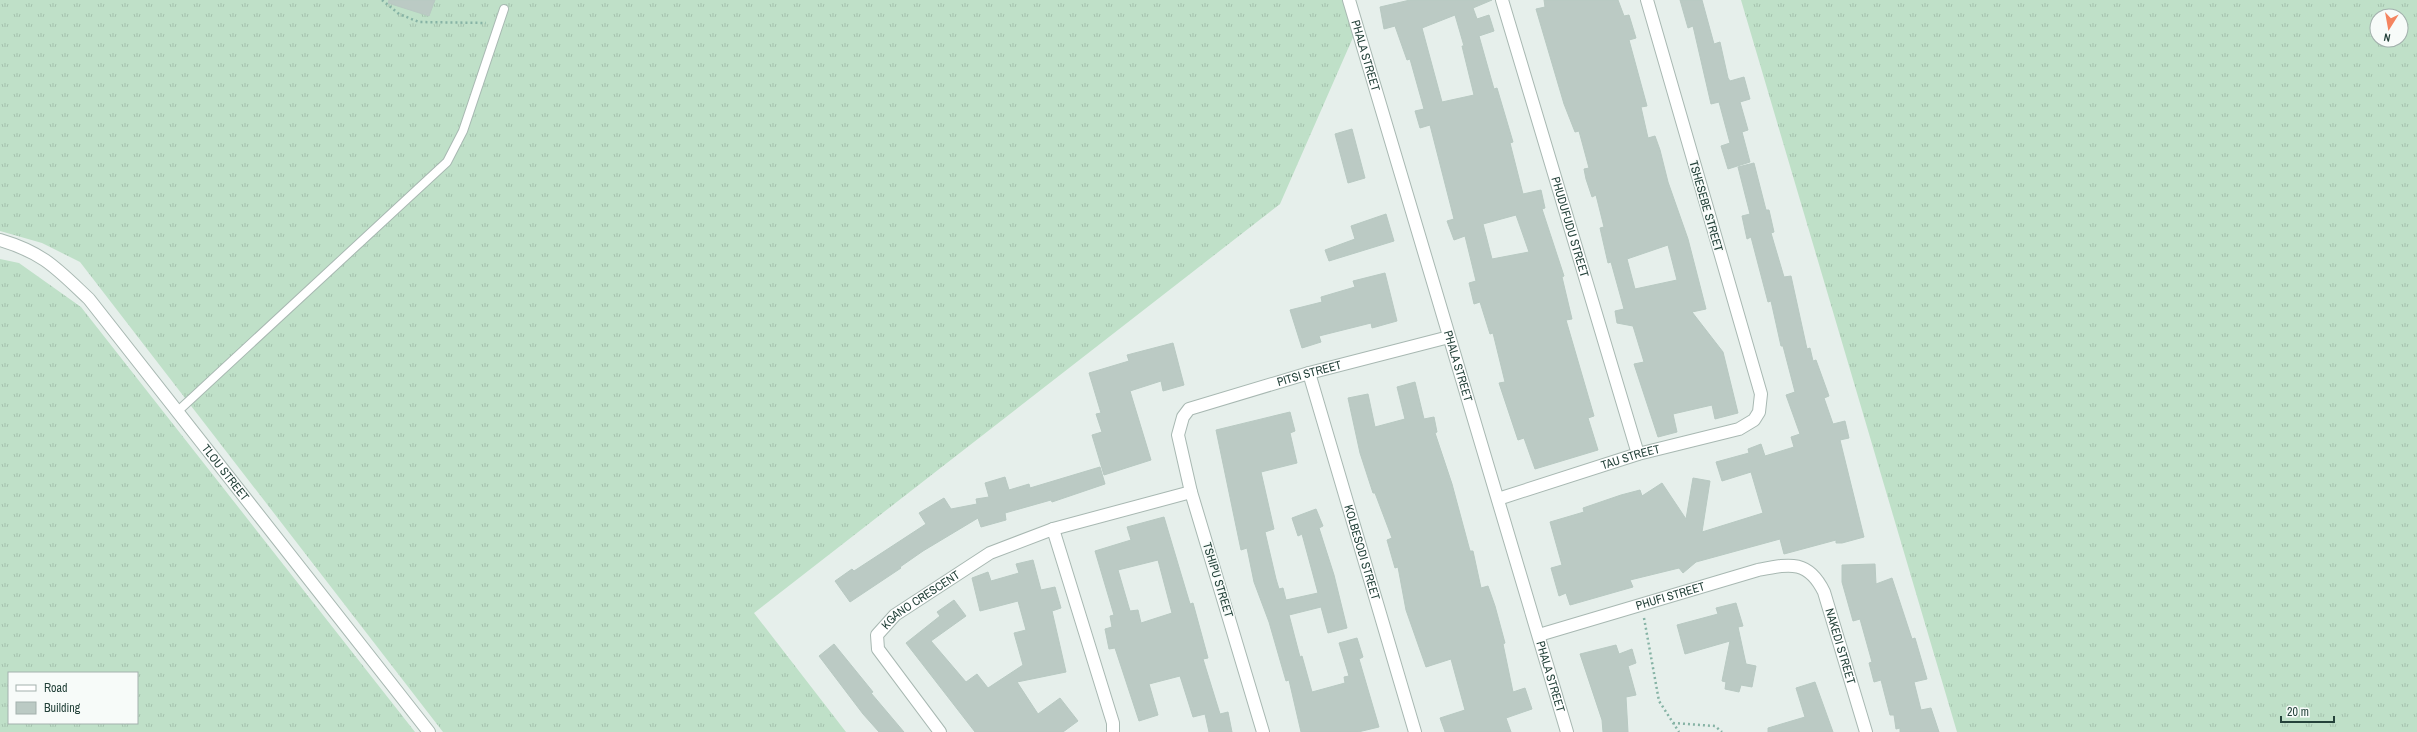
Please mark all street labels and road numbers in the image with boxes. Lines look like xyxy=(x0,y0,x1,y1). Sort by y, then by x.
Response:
street label: PHALA STREET xyxy=(1347,18,1384,93)
street label: TSHESEBE STREET xyxy=(1685,159,1727,253)
street label: PHUDUFUDU STREET xyxy=(1547,175,1593,279)
street label: PHALA STREET xyxy=(1440,329,1476,404)
street label: PITSI STREET xyxy=(1275,357,1343,390)
street label: TLOU STREET xyxy=(198,441,253,504)
street label: TAU STREET xyxy=(1599,441,1662,473)
street label: KOLBESODI STREET xyxy=(1340,503,1384,602)
street label: TSHIPU STREET xyxy=(1199,541,1237,619)
street label: KGANO CRESCENT xyxy=(878,567,963,633)
street label: PHUFI STREET xyxy=(1634,578,1707,614)
street label: NAKEDI STREET xyxy=(1821,606,1859,686)
street label: PHALA STREET xyxy=(1532,639,1569,714)

